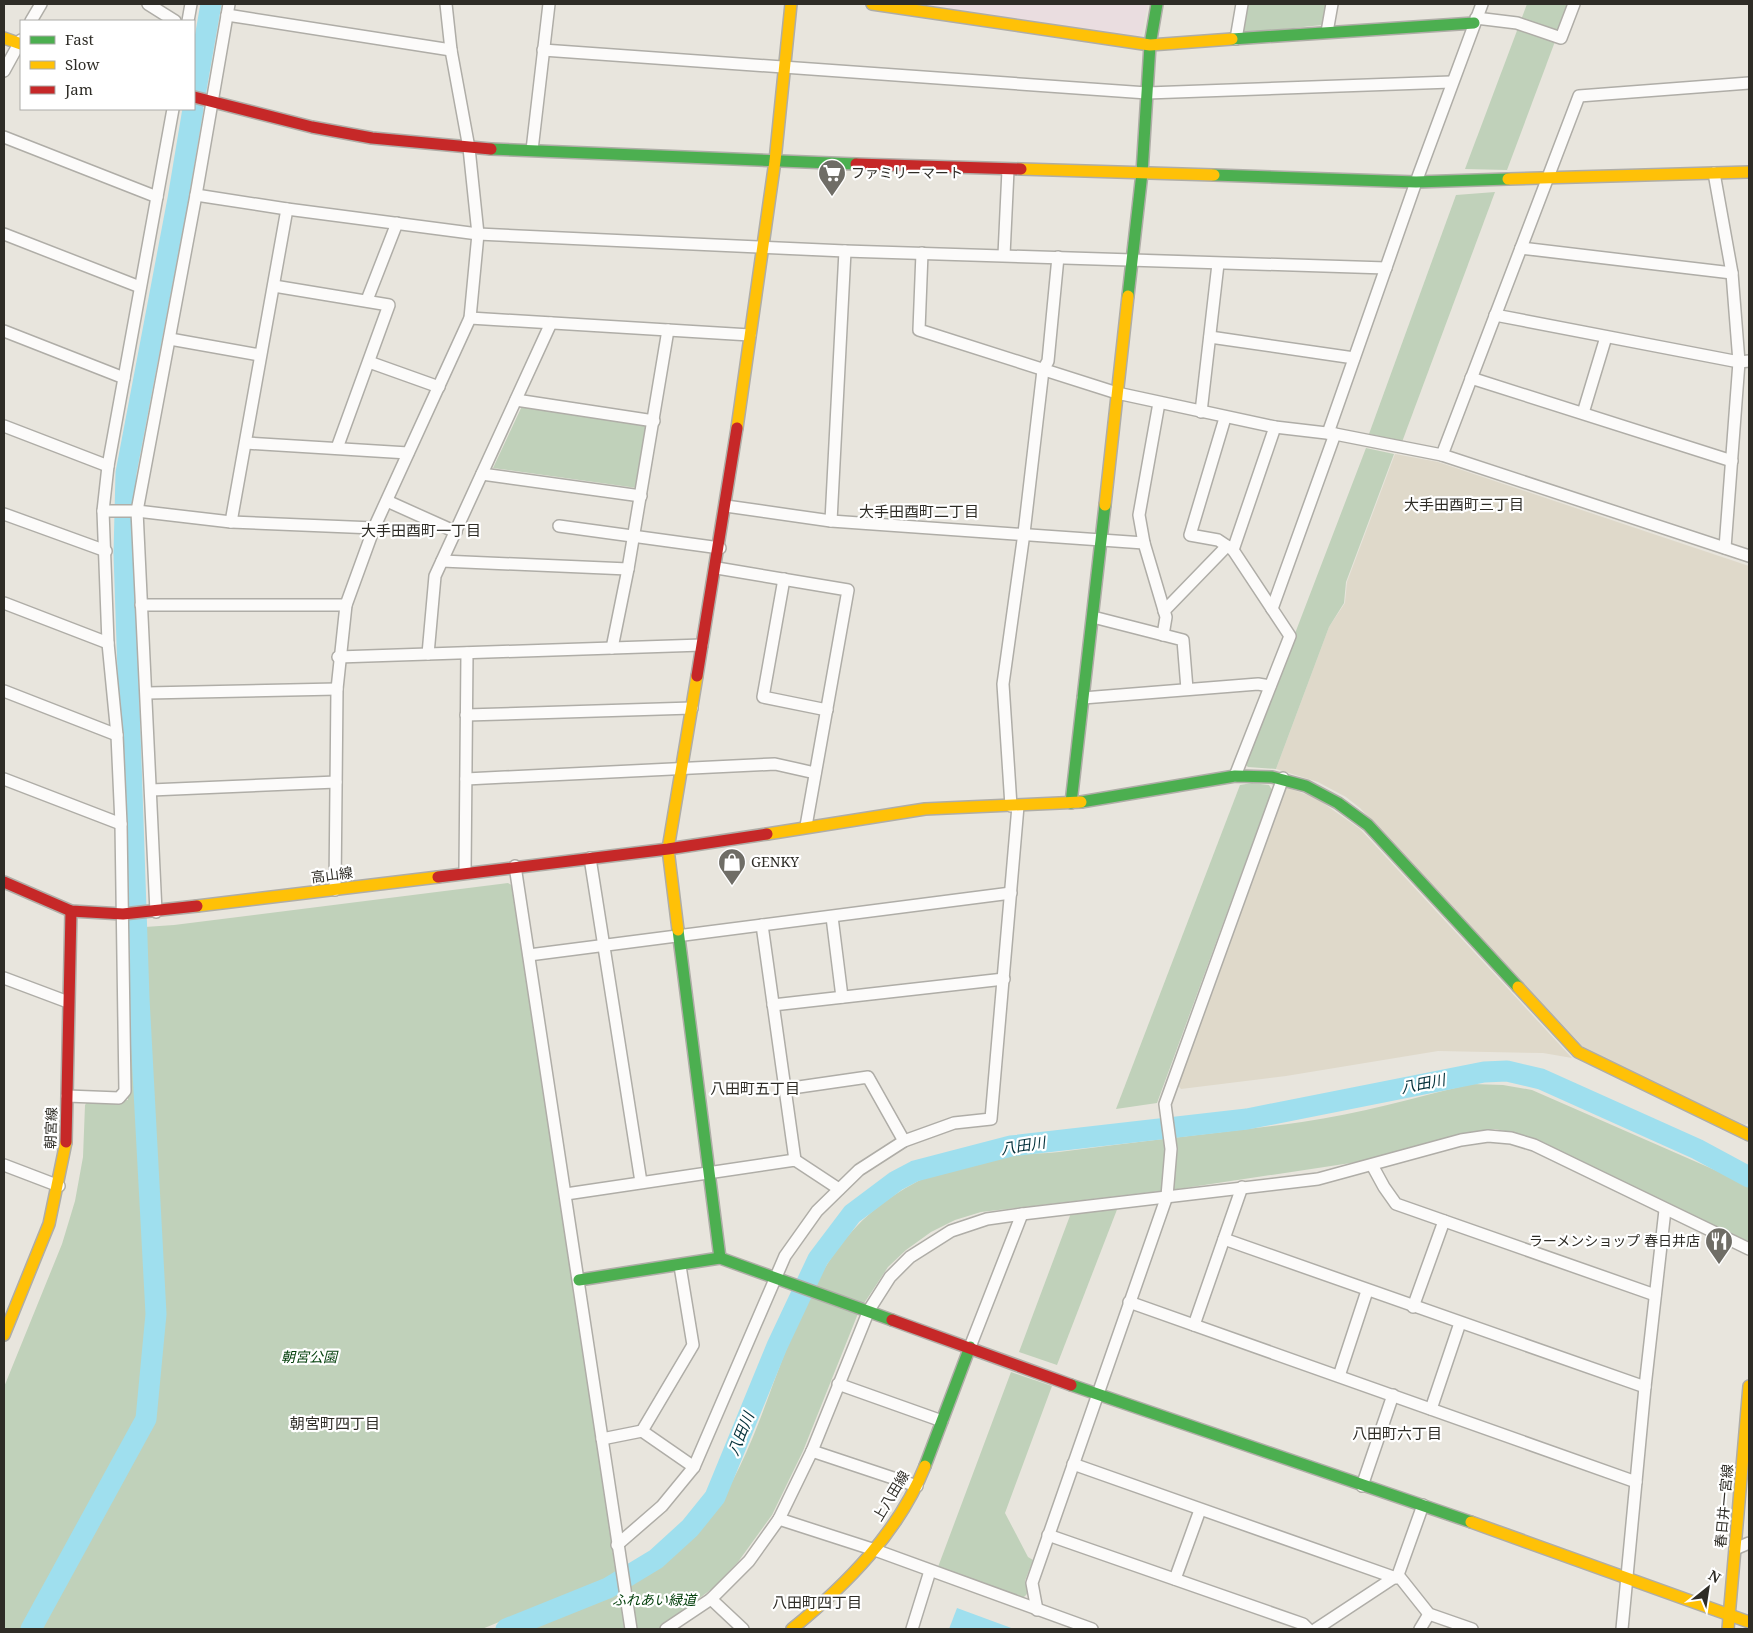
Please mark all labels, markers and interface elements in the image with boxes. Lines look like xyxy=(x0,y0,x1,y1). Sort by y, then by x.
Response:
legend xyxy=(20,20,195,110)
text: Fast xyxy=(65,29,94,49)
text: Slow xyxy=(65,54,99,74)
text: Jam xyxy=(64,79,93,99)
supermarket icon: ファミリーマート xyxy=(817,158,847,197)
place label: ファミリーマート xyxy=(851,163,963,182)
district label: 大手田酉町三丁目 xyxy=(1404,494,1524,514)
district label: 大手田酉町二丁目 xyxy=(859,501,979,521)
district label: 大手田酉町一丁目 xyxy=(361,520,481,540)
shop icon: GENKY xyxy=(717,847,747,886)
place label: GENKY xyxy=(751,852,799,871)
street label: 高山線 xyxy=(310,863,354,886)
water label: 八田川 xyxy=(1399,1069,1449,1097)
district label: 八田町五丁目 xyxy=(710,1078,800,1098)
street label: 朝宮線 xyxy=(40,1107,61,1149)
water label: 八田川 xyxy=(999,1131,1049,1158)
restaurant icon: ラーメンショップ 春日井店 xyxy=(1704,1226,1734,1265)
place label: ラーメンショップ 春日井店 xyxy=(1529,1231,1700,1250)
park label: 朝宮公園 xyxy=(281,1347,339,1366)
water label: 八田川 xyxy=(722,1407,759,1458)
district label: 朝宮町四丁目 xyxy=(290,1413,380,1433)
district label: 八田町六丁目 xyxy=(1352,1423,1442,1443)
street label: 春日井一宮線 xyxy=(1710,1463,1737,1549)
street label: 上八田線 xyxy=(868,1467,913,1525)
north arrow xyxy=(1683,1563,1733,1613)
text: N xyxy=(1705,1565,1724,1587)
park label: ふれあい緑道 xyxy=(612,1590,698,1609)
district label: 八田町四丁目 xyxy=(772,1592,862,1612)

